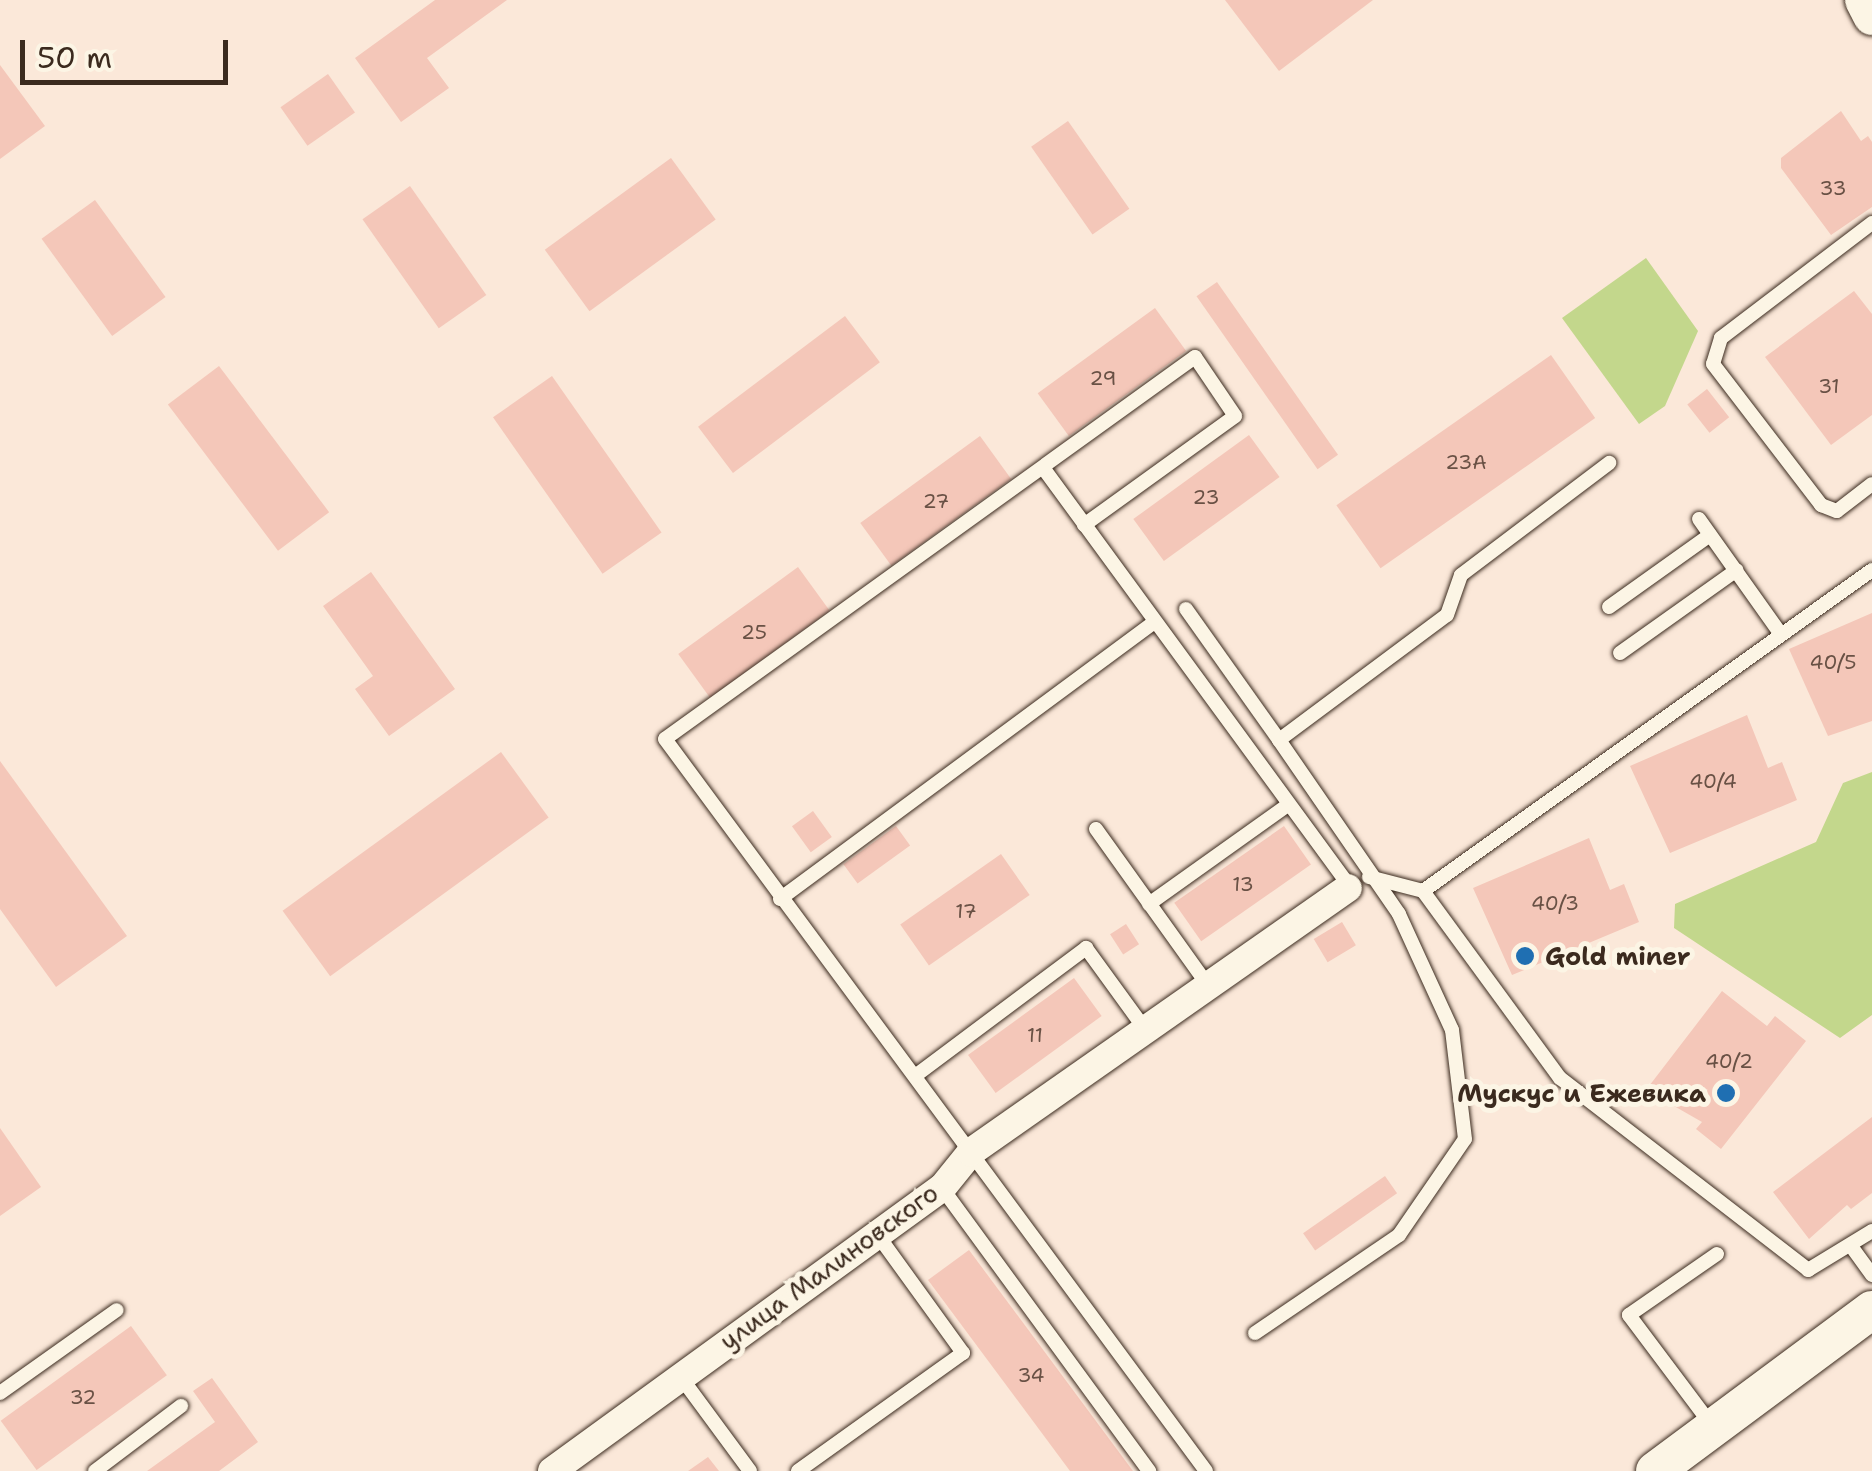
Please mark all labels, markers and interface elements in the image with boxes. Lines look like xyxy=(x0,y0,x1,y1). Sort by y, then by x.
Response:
scale bar xyxy=(25,20,232,82)
text: 50 m xyxy=(37,37,112,78)
house number: 33 xyxy=(1820,176,1846,200)
house number: 29 xyxy=(1090,366,1116,390)
house number: 31 xyxy=(1818,374,1840,398)
house number: 23А xyxy=(1445,450,1487,474)
house number: 23 xyxy=(1193,485,1219,509)
house number: 27 xyxy=(923,489,949,513)
house number: 25 xyxy=(741,620,767,644)
house number: 40/5 xyxy=(1810,650,1856,674)
house number: 40/4 xyxy=(1689,769,1737,793)
house number: 13 xyxy=(1232,872,1254,896)
house number: 40/3 xyxy=(1531,891,1579,915)
house number: 17 xyxy=(955,899,977,923)
place label: Gold miner xyxy=(1545,941,1690,971)
marker: Gold miner xyxy=(1514,945,1536,967)
house number: 11 xyxy=(1027,1023,1043,1047)
house number: 40/2 xyxy=(1705,1049,1753,1073)
place label: Мускус и Ежевика xyxy=(1457,1078,1706,1108)
marker: Мускус и Ежевика xyxy=(1715,1082,1737,1104)
street label: улица Малиновского xyxy=(714,1178,944,1356)
house number: 34 xyxy=(1017,1363,1045,1387)
house number: 32 xyxy=(70,1385,96,1409)

